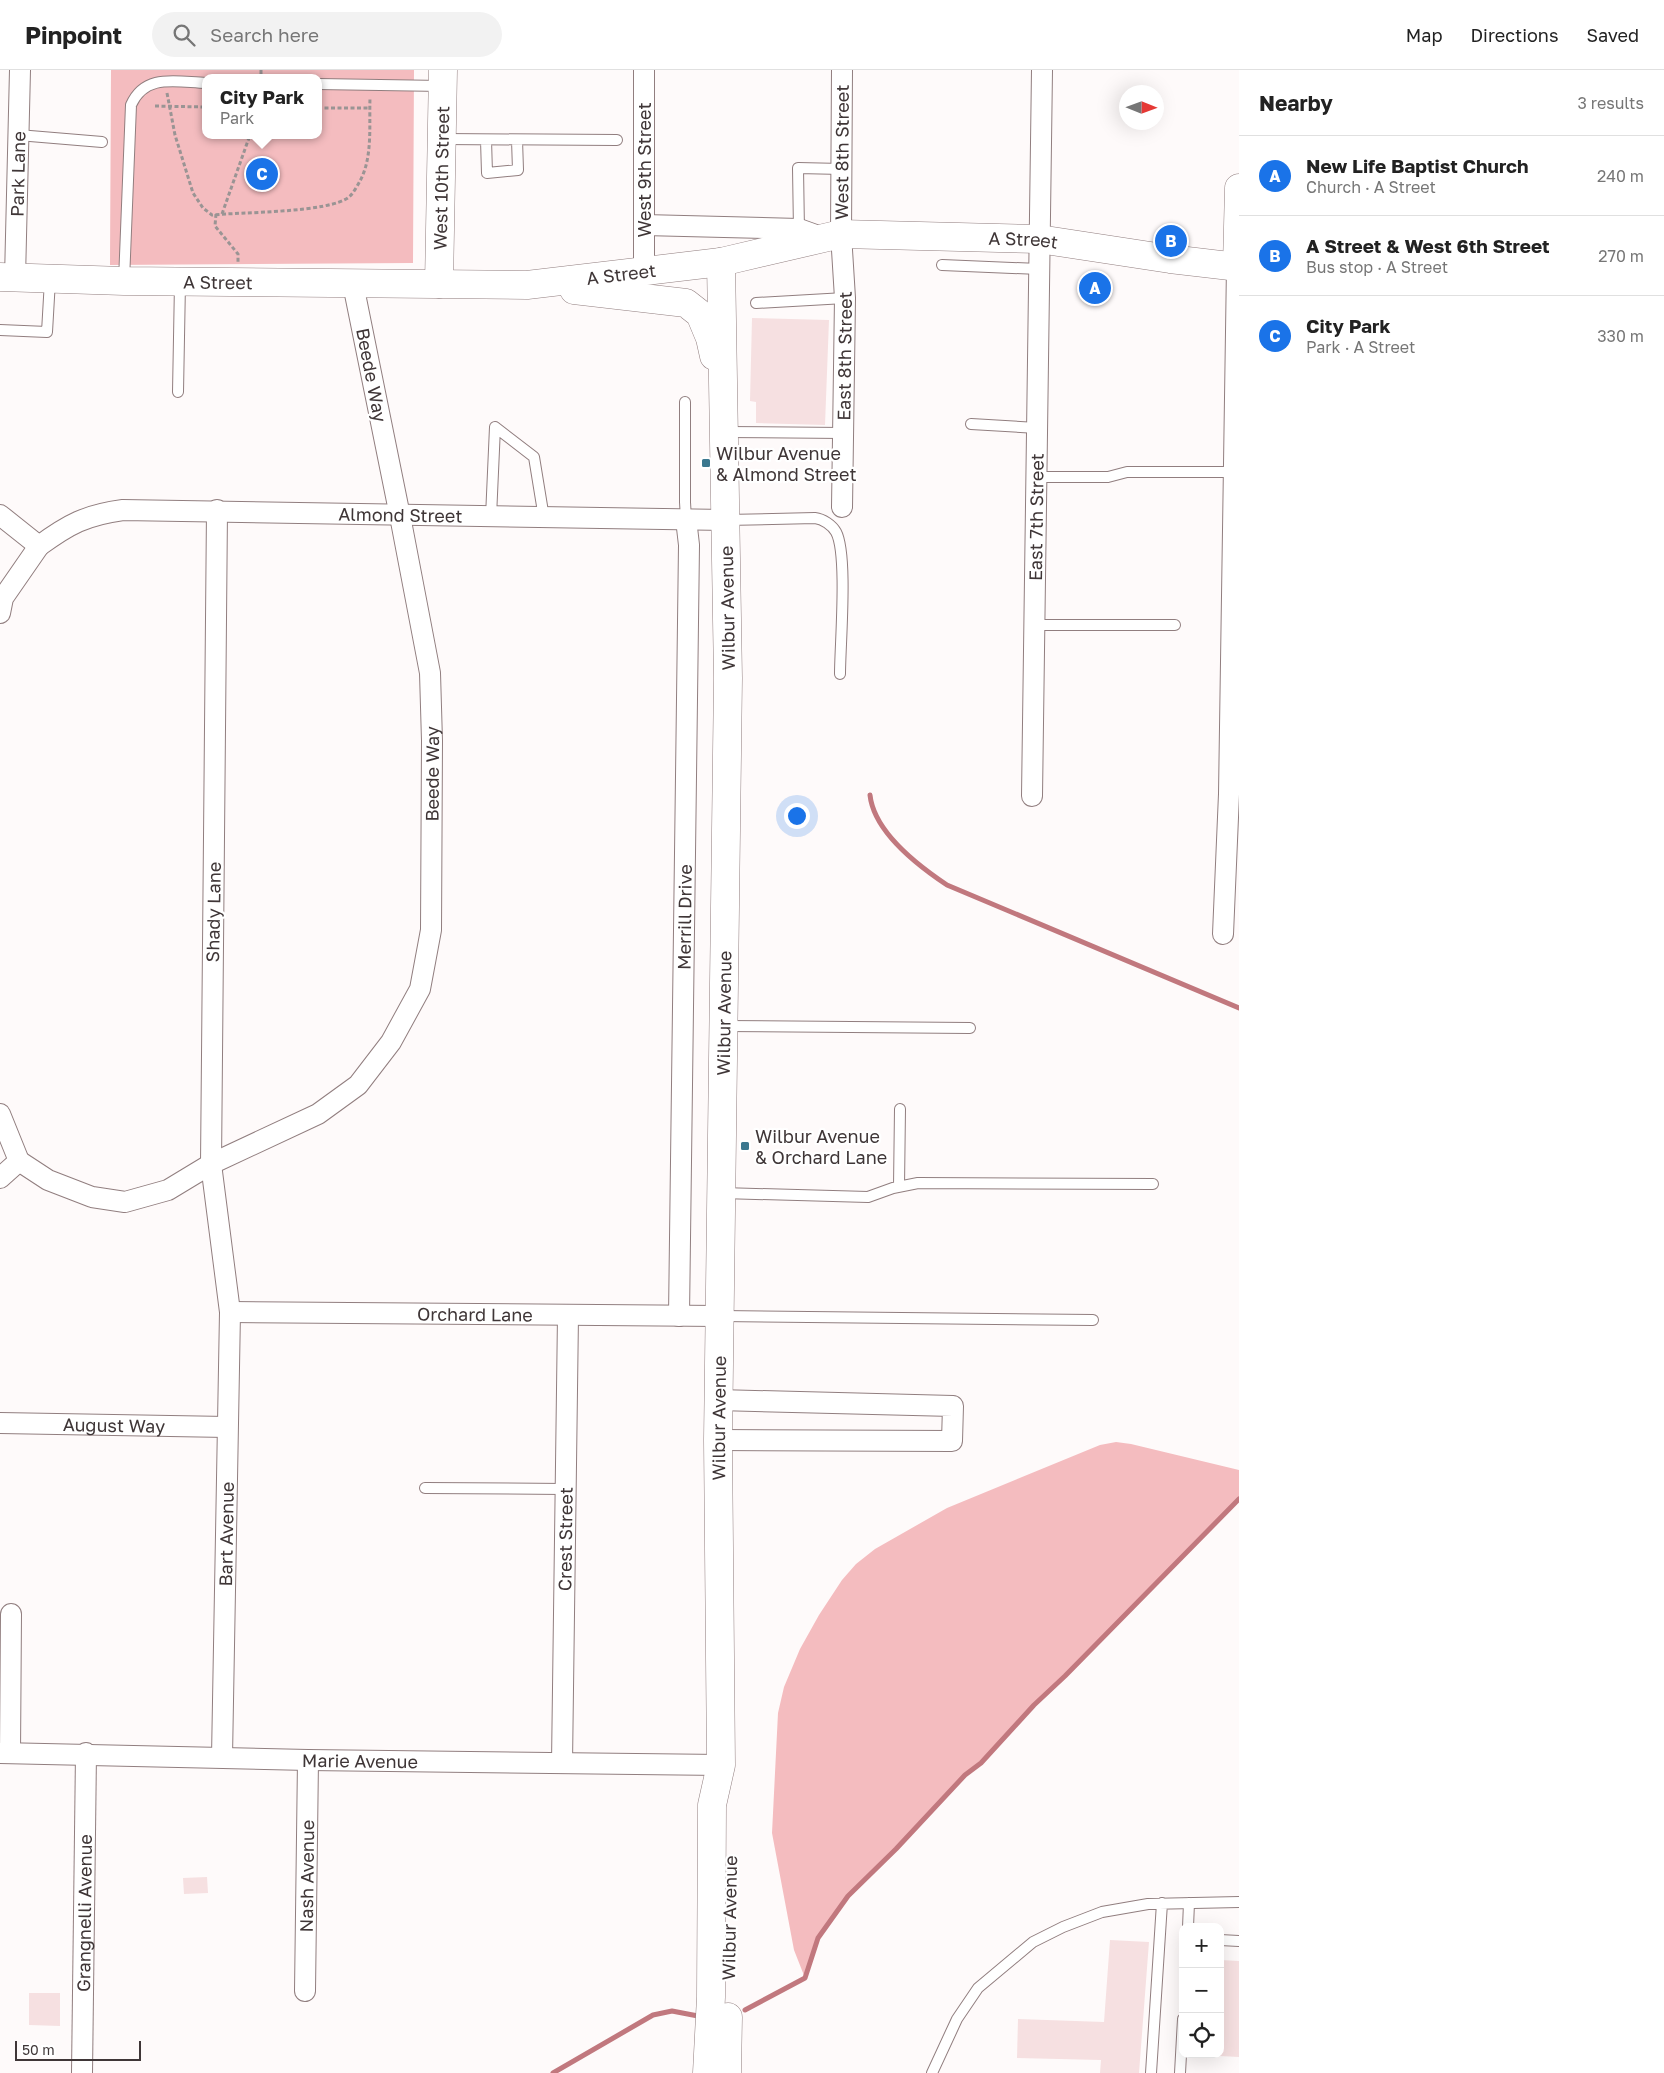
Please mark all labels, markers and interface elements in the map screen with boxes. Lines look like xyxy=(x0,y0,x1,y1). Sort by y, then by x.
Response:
search box xyxy=(152,12,502,57)
text: Pinpoint xyxy=(25,20,122,49)
icon: search xyxy=(170,21,198,49)
text: Search here xyxy=(210,23,319,46)
text: Map xyxy=(1406,24,1442,46)
text: Directions xyxy=(1470,24,1558,46)
text: Saved xyxy=(1586,24,1639,46)
popup xyxy=(202,74,322,139)
street label: West 8th Street xyxy=(830,84,853,220)
text: City Park xyxy=(220,85,304,108)
north arrow xyxy=(1119,85,1164,130)
text: Nearby xyxy=(1259,90,1333,116)
text: 3 results xyxy=(1577,93,1644,113)
street label: West 9th Street xyxy=(633,102,655,238)
street label: West 10th Street xyxy=(429,106,453,250)
text: Park xyxy=(220,108,254,128)
street label: Park Lane xyxy=(5,131,30,217)
text: New Life Baptist Church xyxy=(1306,154,1528,177)
pin: C xyxy=(246,155,278,193)
text: A xyxy=(1269,166,1281,186)
text: 240 m xyxy=(1597,166,1644,186)
text: Church · A Street xyxy=(1306,177,1436,197)
pin: B xyxy=(1155,222,1187,260)
street label: A Street xyxy=(988,227,1060,253)
text: A Street & West 6th Street xyxy=(1306,234,1550,257)
text: B xyxy=(1269,246,1281,266)
text: 270 m xyxy=(1598,246,1644,266)
text: Bus stop · A Street xyxy=(1306,257,1448,277)
street label: A Street xyxy=(585,259,657,289)
pin: A xyxy=(1079,269,1111,307)
street label: A Street xyxy=(183,271,253,293)
street label: East 8th Street xyxy=(832,291,856,421)
text: City Park xyxy=(1306,314,1391,337)
street label: Beede Way xyxy=(352,326,392,424)
text: C xyxy=(1269,326,1281,346)
text: 330 m xyxy=(1597,326,1644,346)
text: Park · A Street xyxy=(1306,337,1416,357)
place label: Wilbur Avenue & Almond Street xyxy=(716,442,857,485)
street label: East 7th Street xyxy=(1024,453,1048,581)
marker: Wilbur Avenue & Almond Street xyxy=(700,457,712,469)
street label: Almond Street xyxy=(338,503,463,527)
street label: Wilbur Avenue xyxy=(715,545,739,671)
street label: Beede Way xyxy=(421,726,443,822)
your location xyxy=(784,803,810,829)
street label: Shady Lane xyxy=(201,862,225,962)
street label: Merrill Drive xyxy=(672,864,696,970)
street label: Wilbur Avenue xyxy=(712,951,735,1076)
place label: Wilbur Avenue & Orchard Lane xyxy=(755,1125,887,1168)
marker: Wilbur Avenue & Orchard Lane xyxy=(739,1140,751,1152)
street label: Orchard Lane xyxy=(417,1303,533,1325)
street label: Wilbur Avenue xyxy=(707,1356,730,1481)
street label: August Way xyxy=(63,1413,165,1437)
street label: Bart Avenue xyxy=(214,1481,238,1587)
street label: Crest Street xyxy=(553,1487,577,1591)
street label: Marie Avenue xyxy=(302,1749,418,1772)
street label: Nash Avenue xyxy=(295,1820,318,1932)
street label: Grangnelli Avenue xyxy=(72,1834,96,1992)
street label: Wilbur Avenue xyxy=(717,1855,741,1981)
map controls xyxy=(1179,1923,1224,2058)
button: + xyxy=(1179,1923,1224,1968)
button: − xyxy=(1179,1968,1224,2013)
button: locate xyxy=(1179,2013,1224,2058)
scale bar xyxy=(15,2038,141,2061)
text: 50 m xyxy=(22,2041,55,2058)

